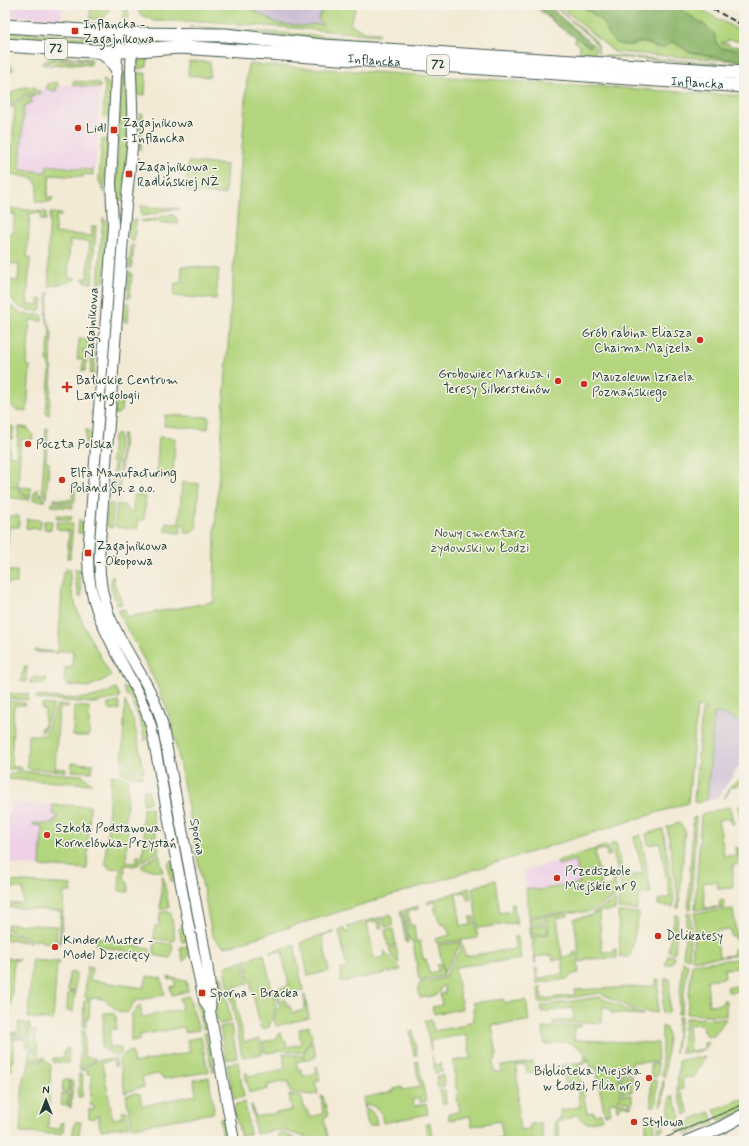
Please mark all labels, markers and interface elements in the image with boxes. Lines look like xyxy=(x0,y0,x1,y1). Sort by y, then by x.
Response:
place label: Inflancka - Zagajnikowa xyxy=(83,16,154,50)
marker: Inflancka - Zagajnikowa xyxy=(70,26,80,36)
road number: 72 xyxy=(45,39,67,59)
street label: Inflancka xyxy=(347,50,401,71)
road number: 72 xyxy=(427,55,449,75)
street label: Inflancka xyxy=(670,72,724,93)
place label: Zagajnikowa - Inflancka xyxy=(122,115,193,147)
place label: Lidl xyxy=(86,120,106,137)
marker: Lidl xyxy=(73,123,83,133)
marker: Zagajnikowa - Inflancka xyxy=(109,125,119,135)
place label: Zagajnikowa - Radlińskiej NŻ xyxy=(137,159,220,191)
marker: Zagajnikowa - Radlińskiej NŻ xyxy=(124,169,134,179)
street label: Zagajnikowa xyxy=(81,287,105,359)
place label: Grób rabina Eliasza Chaima Majzela xyxy=(582,325,692,357)
marker: Grób rabina Eliasza Chaima Majzela xyxy=(695,335,705,345)
place label: Grobowiec Markusa i Teresy Silbersteinów xyxy=(438,366,550,398)
place label: Mauzoleum Izraela Poznańskiego xyxy=(592,369,695,402)
place label: Bałuckie Centrum Laryngologii xyxy=(76,372,178,406)
marker: Grobowiec Markusa i Teresy Silbersteinów xyxy=(553,376,563,386)
marker: Mauzoleum Izraela Poznańskiego xyxy=(579,379,589,389)
marker: Bałuckie Centrum Laryngologii xyxy=(61,381,73,393)
place label: Poczta Polska xyxy=(36,436,113,453)
marker: Poczta Polska xyxy=(23,439,33,449)
place label: Elfa Manufacturing Poland Sp. z o.o. xyxy=(70,465,177,497)
marker: Elfa Manufacturing Poland Sp. z o.o. xyxy=(57,475,67,485)
park label: Nowy cmentarz żydowski w Łodzi xyxy=(431,525,529,557)
place label: Zagajnikowa - Okopowa xyxy=(96,538,167,570)
marker: Zagajnikowa - Okopowa xyxy=(83,548,93,558)
street label: Sporna xyxy=(185,817,209,857)
place label: Szkoła Podstawowa Kornelówka-Przystań xyxy=(55,820,176,852)
marker: Szkoła Podstawowa Kornelówka-Przystań xyxy=(42,830,52,840)
place label: Przedszkole Miejskie nr 9 xyxy=(565,863,637,895)
marker: Przedszkole Miejskie nr 9 xyxy=(552,873,562,883)
place label: Delikatesy xyxy=(666,928,723,945)
marker: Delikatesy xyxy=(653,931,663,941)
place label: Kinder Muster - Model Dziecięcy xyxy=(63,932,154,964)
marker: Kinder Muster - Model Dziecięcy xyxy=(50,942,60,952)
place label: Sporna - Bracka xyxy=(210,985,298,1002)
marker: Sporna - Bracka xyxy=(197,988,207,998)
place label: Biblioteka Miejska w Łodzi, Filia nr 9 xyxy=(534,1063,641,1095)
marker: Biblioteka Miejska w Łodzi, Filia nr 9 xyxy=(644,1073,654,1083)
north arrow xyxy=(26,1080,66,1120)
text: N xyxy=(42,1084,50,1098)
place label: Stylowa xyxy=(642,1114,684,1131)
marker: Stylowa xyxy=(629,1117,639,1127)

